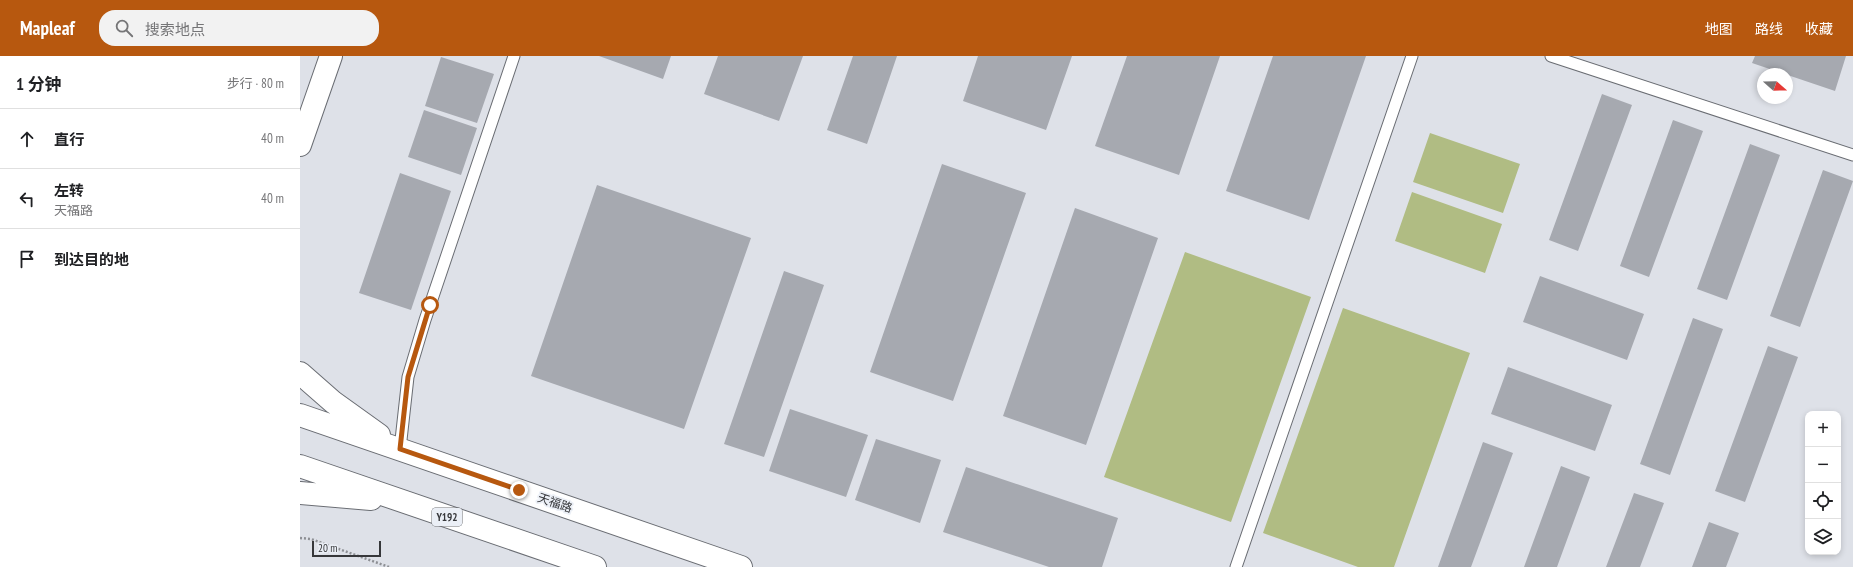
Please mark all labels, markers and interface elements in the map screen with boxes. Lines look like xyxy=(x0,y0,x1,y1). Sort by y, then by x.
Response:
search box xyxy=(99,10,379,46)
text: Mapleaf xyxy=(20,16,75,40)
icon: search xyxy=(113,17,135,39)
text: 搜索地点 xyxy=(145,20,205,39)
text: 地图 xyxy=(1705,20,1733,38)
text: 路线 xyxy=(1755,20,1783,38)
text: 收藏 xyxy=(1805,20,1833,38)
north arrow xyxy=(1757,68,1793,104)
text: 1 分钟 xyxy=(16,73,62,95)
text: 步行 · 80 m xyxy=(227,75,284,92)
icon: ahead xyxy=(16,128,38,150)
text: 直行 xyxy=(54,130,84,149)
text: 40 m xyxy=(261,130,284,147)
text: 左转 xyxy=(54,181,84,200)
icon: left xyxy=(16,188,38,210)
text: 40 m xyxy=(261,190,284,207)
text: 天福路 xyxy=(54,202,93,219)
icon: arrive xyxy=(16,248,38,270)
text: 到达目的地 xyxy=(54,250,129,269)
route start xyxy=(421,296,439,314)
map controls xyxy=(1805,411,1841,555)
button: + xyxy=(1805,411,1841,447)
button: − xyxy=(1805,447,1841,483)
route end xyxy=(510,481,528,499)
button: locate xyxy=(1805,483,1841,519)
street label: 天福路 xyxy=(536,490,575,515)
road number: Y192 xyxy=(432,508,462,526)
button: layers xyxy=(1805,519,1841,555)
scale bar xyxy=(312,539,381,558)
text: 20 m xyxy=(318,541,337,555)

